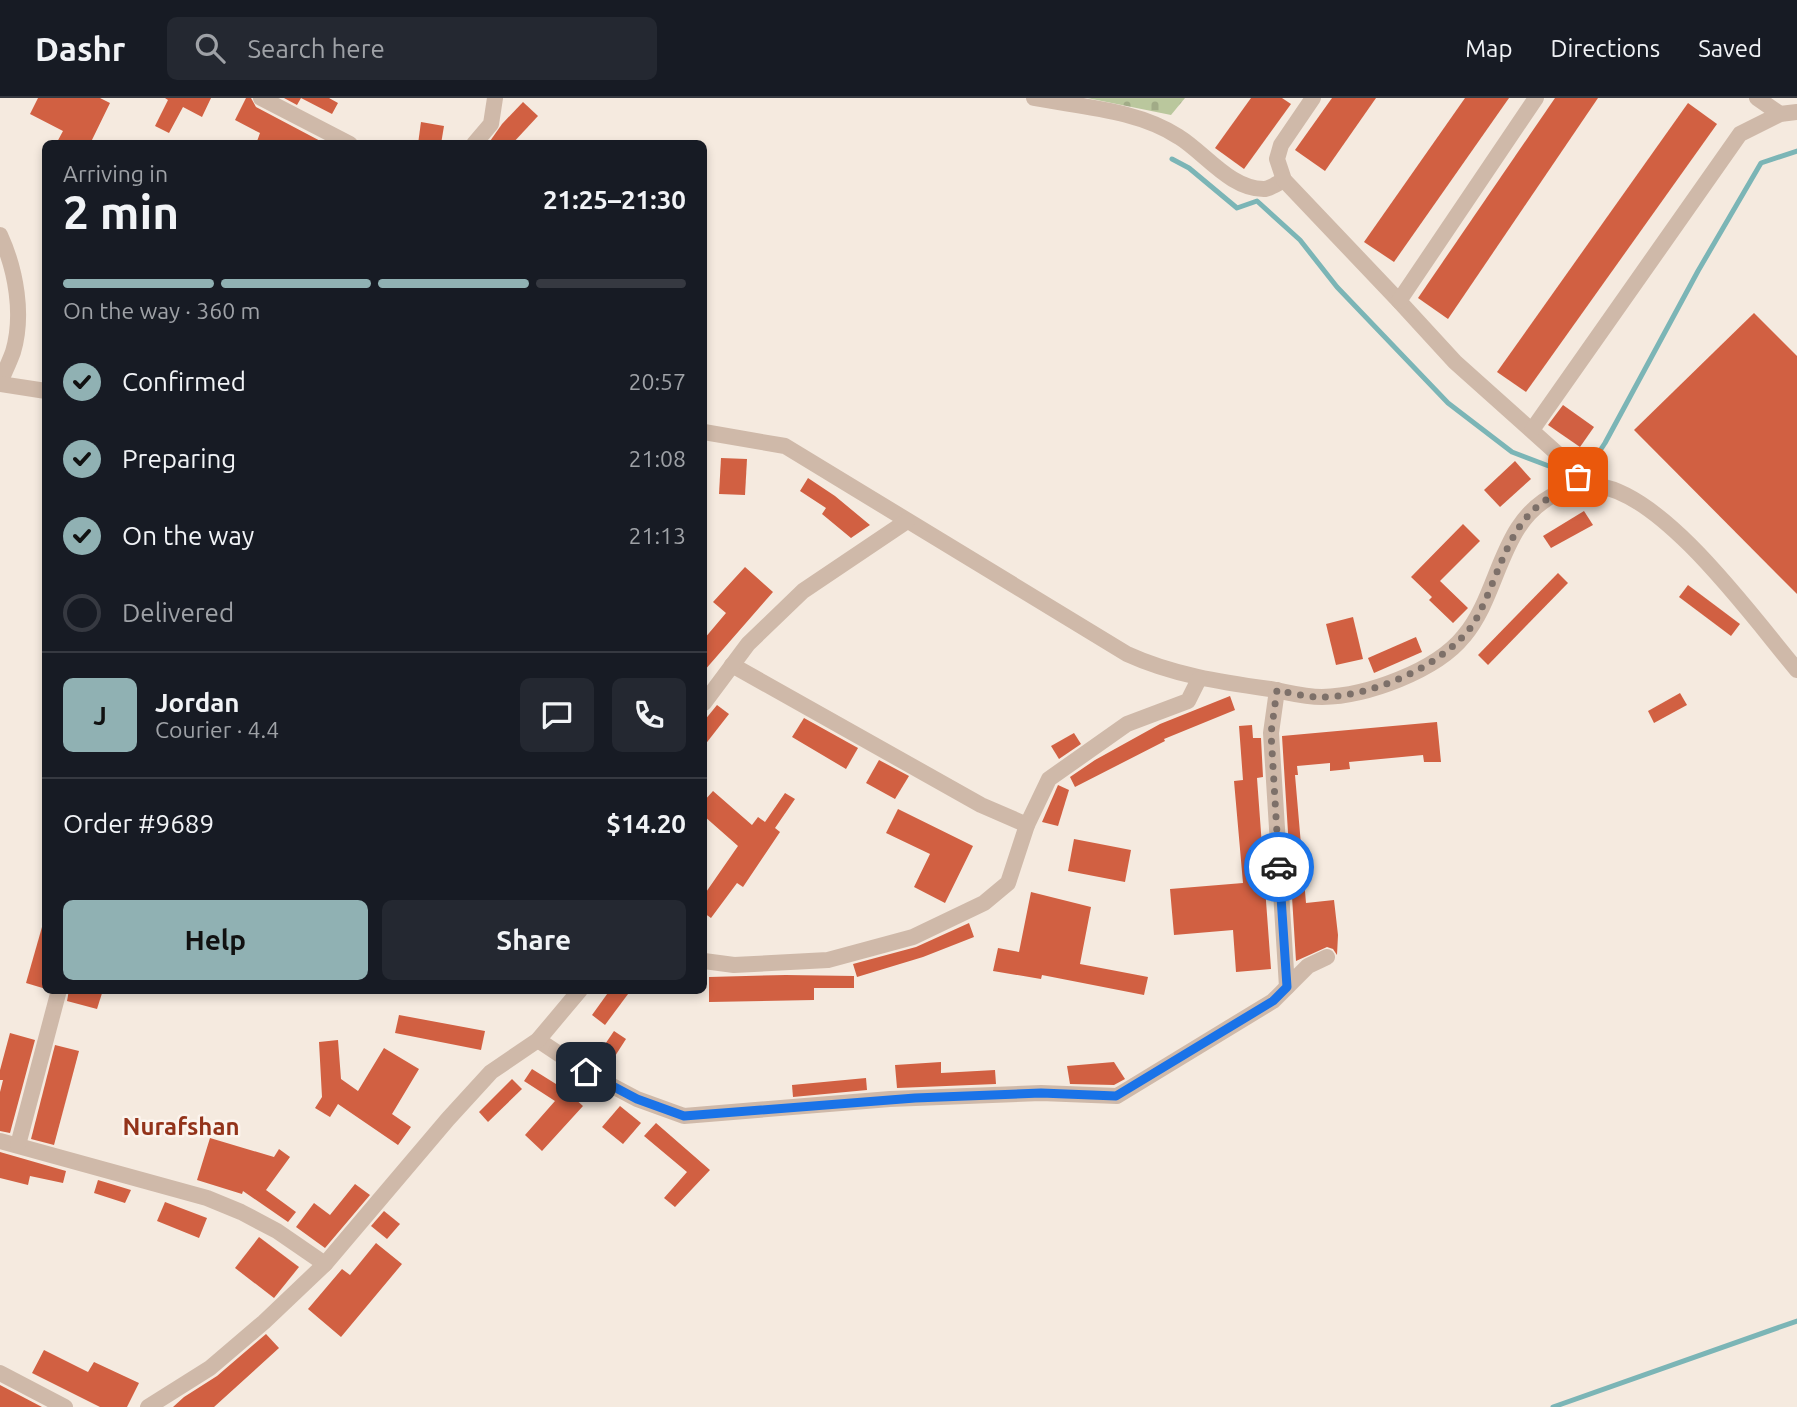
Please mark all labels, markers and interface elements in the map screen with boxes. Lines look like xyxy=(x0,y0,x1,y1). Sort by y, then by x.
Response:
search box xyxy=(167,17,657,80)
icon: search xyxy=(191,29,229,67)
text: Dashr xyxy=(35,30,125,67)
text: Search here xyxy=(247,34,385,63)
text: Map xyxy=(1465,35,1512,62)
text: Directions xyxy=(1550,35,1660,62)
text: Saved xyxy=(1698,35,1762,62)
text: Arriving in xyxy=(63,161,168,186)
text: 21:25–21:30 xyxy=(543,185,686,214)
text: 2 min xyxy=(63,186,179,238)
text: On the way · 360 m xyxy=(63,298,260,323)
icon: check xyxy=(63,363,101,401)
text: Confirmed xyxy=(122,367,246,396)
text: 20:57 xyxy=(628,369,686,394)
icon: check xyxy=(63,440,101,478)
text: Preparing xyxy=(122,444,236,473)
text: 21:08 xyxy=(628,446,686,471)
pin xyxy=(1548,447,1608,507)
icon: bag xyxy=(1559,458,1597,496)
icon: check xyxy=(63,517,101,555)
text: On the way xyxy=(122,521,254,550)
text: 21:13 xyxy=(628,523,686,548)
text: Delivered xyxy=(122,598,234,627)
button: chat xyxy=(520,678,594,752)
button: phone xyxy=(612,678,686,752)
text: Jordan xyxy=(155,688,240,717)
text: J xyxy=(93,701,107,730)
text: Courier · 4.4 xyxy=(155,717,279,742)
text: Order #9689 xyxy=(63,809,214,838)
text: $14.20 xyxy=(606,809,686,838)
courier xyxy=(1244,832,1314,902)
icon: car xyxy=(1260,848,1298,886)
button: Help xyxy=(63,900,368,980)
button: Share xyxy=(382,900,686,980)
pin xyxy=(556,1042,616,1102)
icon: home xyxy=(567,1053,605,1091)
district label: Nurafshan xyxy=(123,1113,239,1140)

